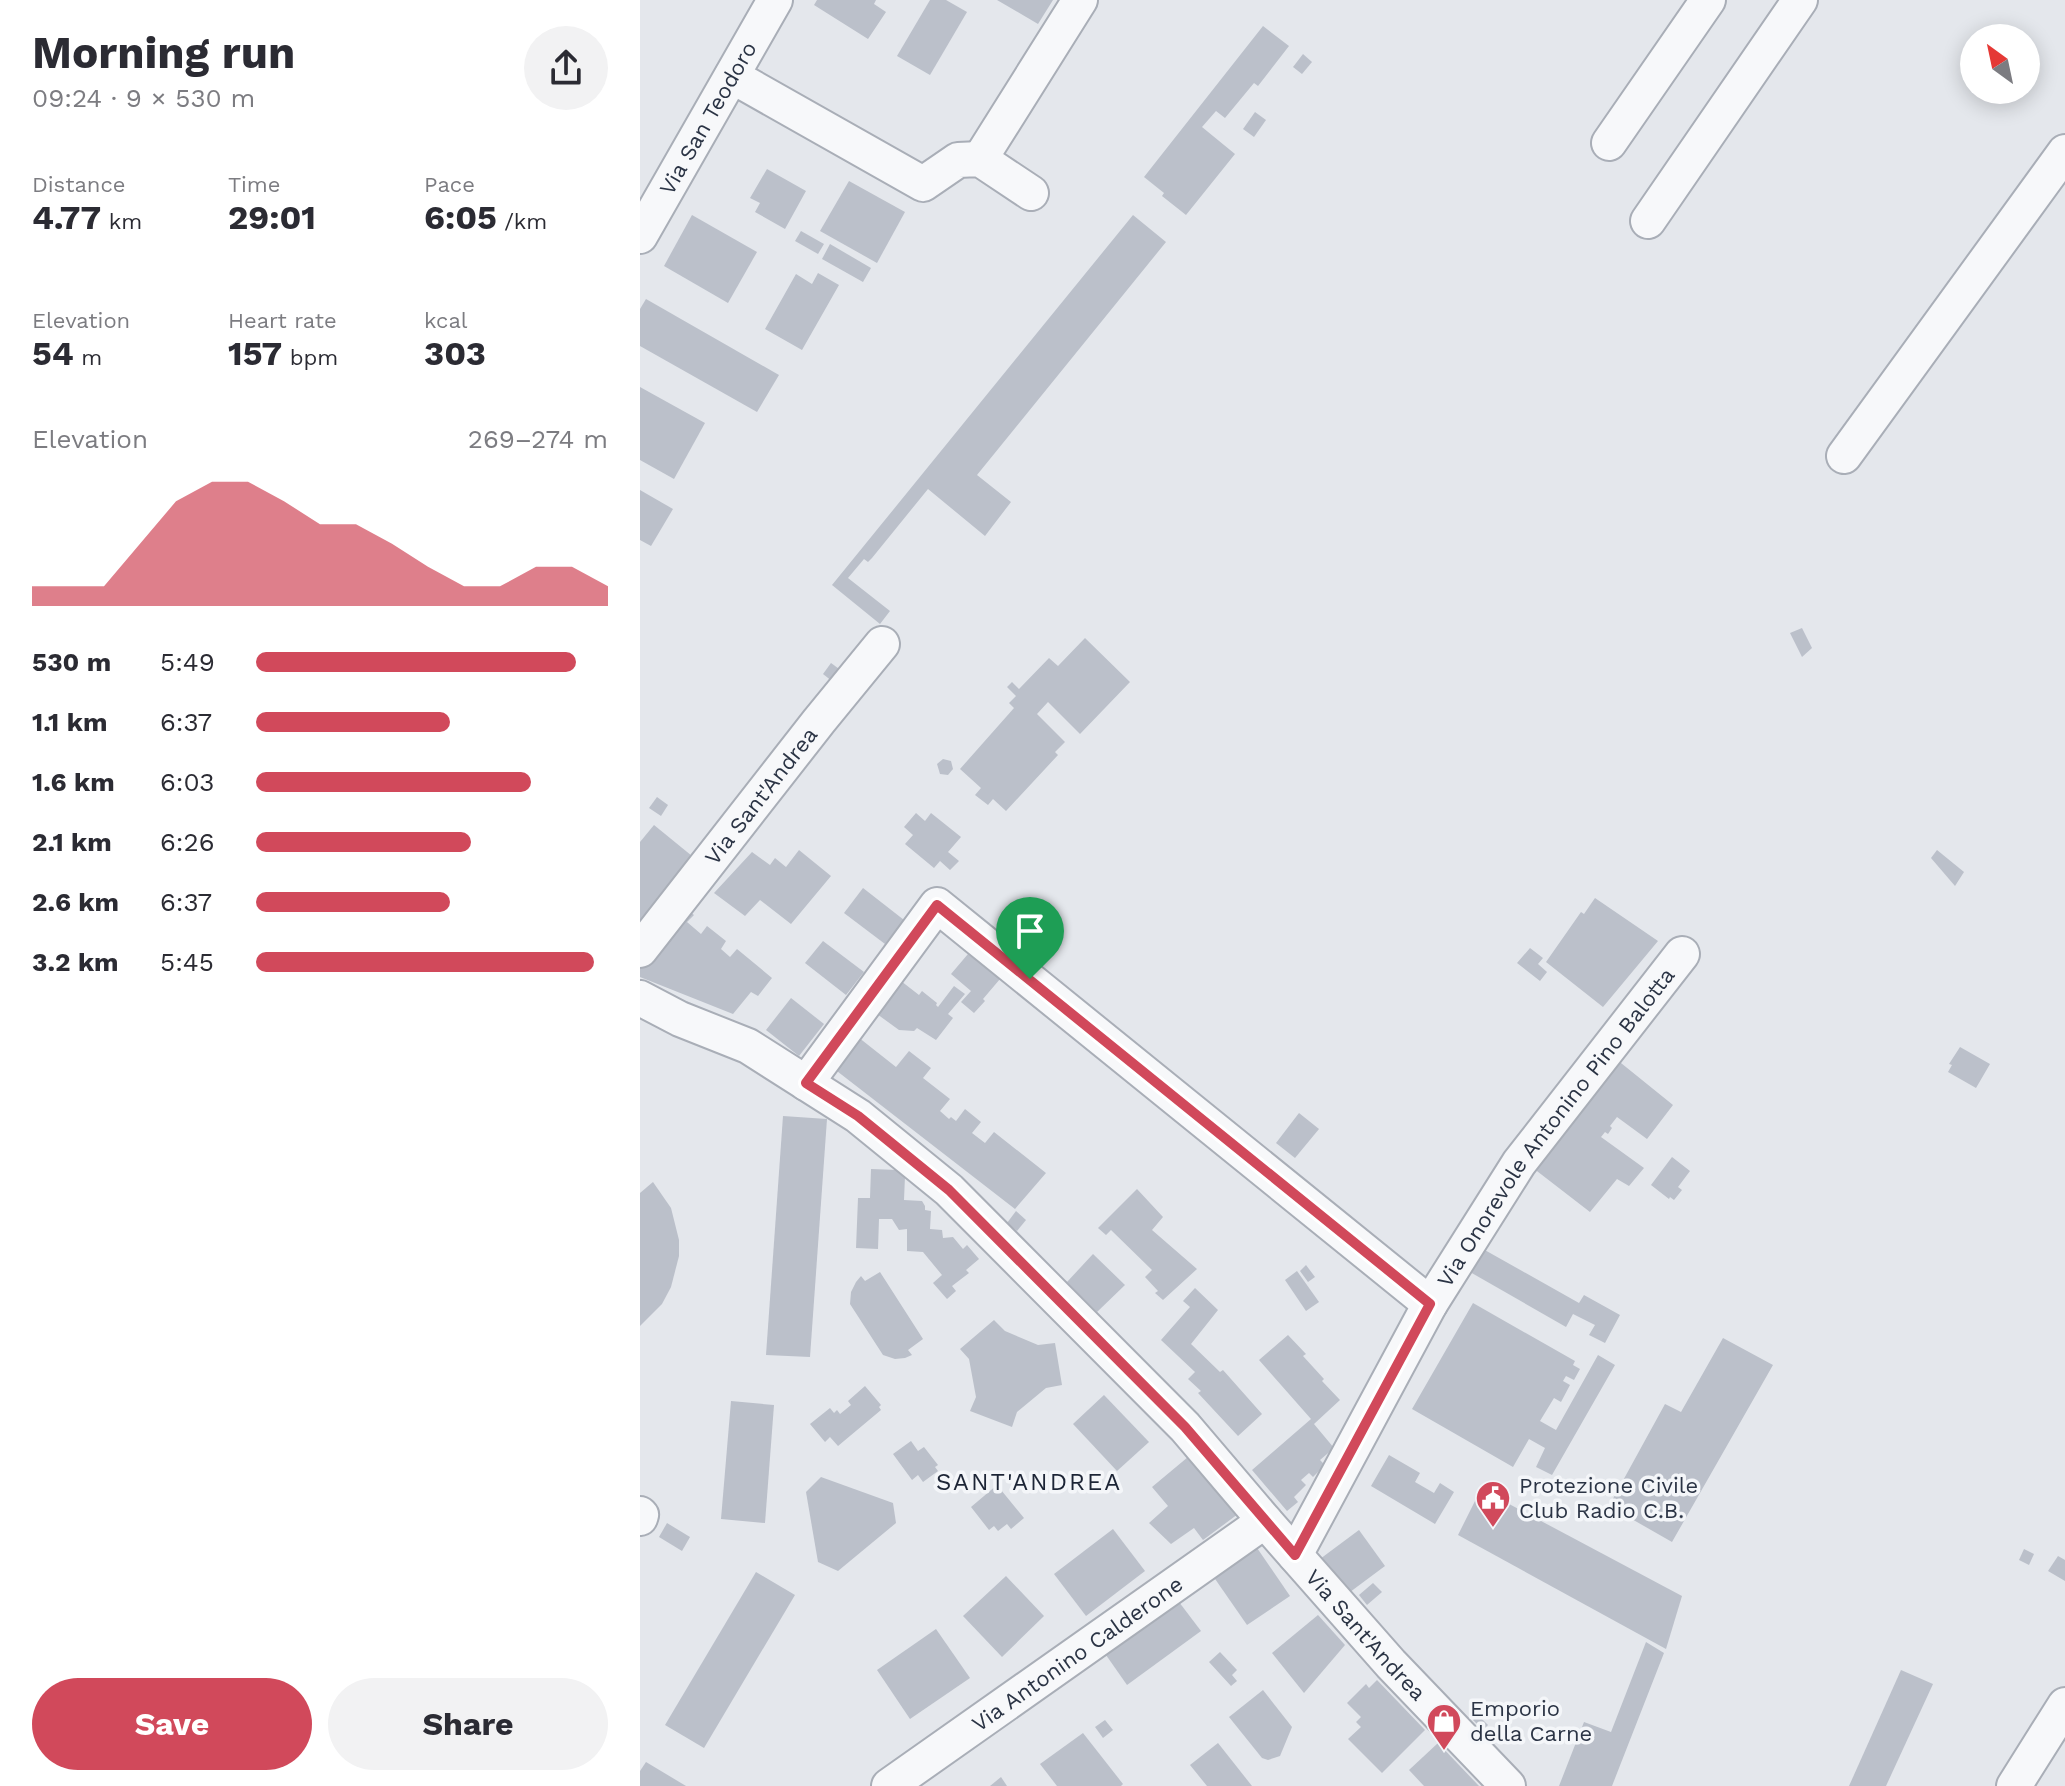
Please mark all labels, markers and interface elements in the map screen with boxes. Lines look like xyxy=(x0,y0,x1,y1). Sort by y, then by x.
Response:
north arrow xyxy=(1960,24,2040,104)
map controls xyxy=(1960,24,2040,104)
button: share xyxy=(524,26,608,110)
text: Morning run xyxy=(32,27,295,79)
street label: Via San Teodoro xyxy=(654,37,761,199)
text: 09:24 · 9 × 530 m xyxy=(32,83,255,113)
text: Distance xyxy=(32,172,126,197)
text: Time xyxy=(228,172,280,197)
text: Pace xyxy=(424,172,475,197)
text: 4.77 xyxy=(32,197,101,237)
text: 29:01 xyxy=(228,197,316,237)
text: 6:05 xyxy=(424,197,497,237)
text: km xyxy=(101,209,142,234)
text: /km xyxy=(497,209,547,234)
text: Elevation xyxy=(32,308,130,333)
text: Heart rate xyxy=(228,308,337,333)
text: kcal xyxy=(424,308,468,333)
text: 54 xyxy=(32,333,74,373)
text: 157 xyxy=(228,333,282,373)
text: 303 xyxy=(424,333,486,373)
text: m xyxy=(74,345,102,370)
text: bpm xyxy=(282,345,338,370)
text: Elevation xyxy=(32,424,148,454)
text: 269–274 m xyxy=(468,424,608,454)
text: 530 m xyxy=(32,647,111,677)
text: 5:49 xyxy=(160,647,215,677)
text: 1.1 km xyxy=(32,707,107,737)
text: 6:37 xyxy=(160,707,212,737)
street label: Via Sant'Andrea xyxy=(699,722,822,869)
text: 1.6 km xyxy=(32,767,115,797)
text: 6:03 xyxy=(160,767,214,797)
text: 2.1 km xyxy=(32,827,112,857)
text: 6:26 xyxy=(160,827,214,857)
text: 2.6 km xyxy=(32,887,119,917)
text: 6:37 xyxy=(160,887,212,917)
pin xyxy=(996,897,1064,979)
icon: arrive xyxy=(1008,909,1052,953)
text: 3.2 km xyxy=(32,947,119,977)
text: 5:45 xyxy=(160,947,214,977)
street label: Via Onorevole Antonino Pino Balotta xyxy=(1432,963,1679,1291)
district label: SANT'ANDREA xyxy=(936,1468,1122,1496)
place label: Protezione Civile Club Radio C.B. xyxy=(1519,1473,1698,1523)
public building icon: Protezione Civile Club Radio C.B. xyxy=(1474,1479,1512,1529)
street label: Via Sant'Andrea xyxy=(1301,1564,1431,1705)
street label: Via Antonino Calderone xyxy=(967,1571,1187,1736)
button: Save xyxy=(32,1678,312,1770)
button: Share xyxy=(328,1678,608,1770)
place label: Emporio della Carne xyxy=(1470,1696,1592,1746)
shop icon: Emporio della Carne xyxy=(1425,1702,1463,1752)

